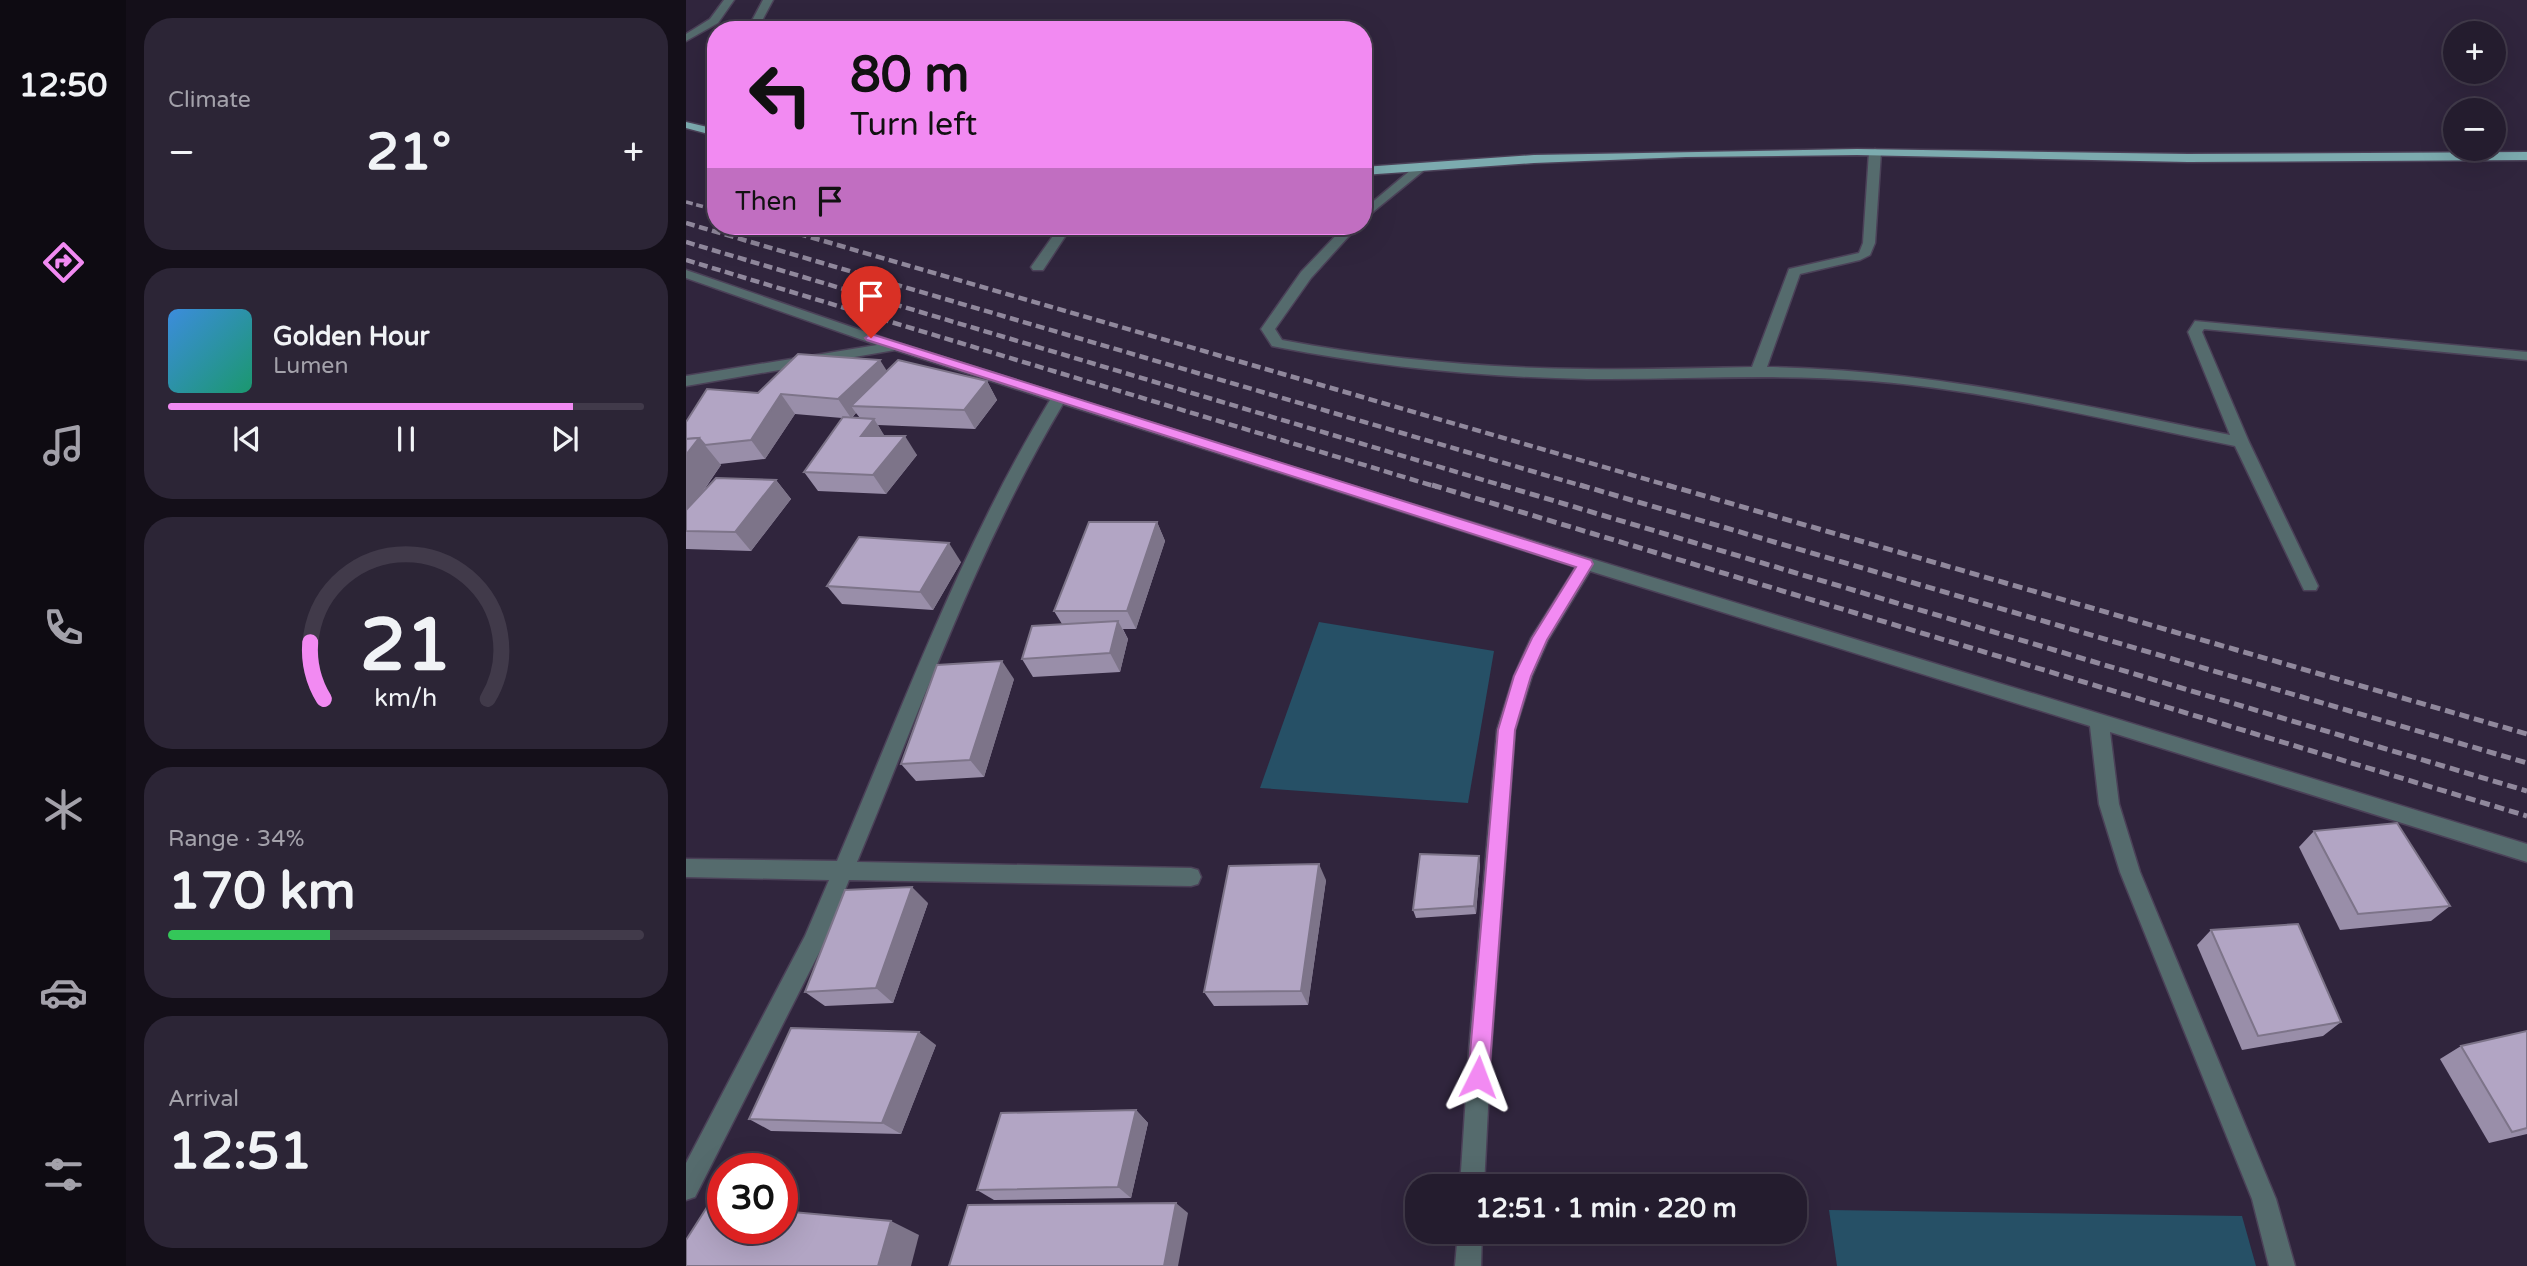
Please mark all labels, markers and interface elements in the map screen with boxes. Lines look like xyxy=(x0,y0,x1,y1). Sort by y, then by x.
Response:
map controls xyxy=(2443,21,2506,161)
button: + xyxy=(2443,21,2506,84)
text: 80 m xyxy=(850,46,969,105)
icon: left xyxy=(735,49,826,140)
text: 12:50 xyxy=(19,67,107,105)
text: Climate xyxy=(168,86,251,114)
button: − xyxy=(2443,98,2506,161)
text: Turn left xyxy=(850,106,977,144)
text: 21° xyxy=(366,121,451,184)
text: − xyxy=(168,130,195,176)
text: + xyxy=(623,130,644,176)
icon: arrive xyxy=(811,182,849,220)
text: Then xyxy=(735,186,797,217)
icon: directions xyxy=(39,238,88,287)
pin xyxy=(841,266,901,338)
icon: arrive xyxy=(852,277,890,315)
text: Golden Hour xyxy=(273,321,430,352)
text: Lumen xyxy=(273,352,348,380)
icon: previous xyxy=(228,420,266,458)
icon: pause xyxy=(387,420,425,458)
icon: next xyxy=(546,420,584,458)
icon: music xyxy=(39,421,88,470)
text: 21 xyxy=(360,602,452,690)
icon: phone xyxy=(39,603,88,652)
text: km/h xyxy=(375,683,437,713)
icon: climate xyxy=(39,785,88,834)
text: Range · 34% xyxy=(168,825,304,853)
text: 170 km xyxy=(168,860,356,923)
icon: car xyxy=(39,968,88,1017)
position arrow xyxy=(1441,1040,1515,1114)
text: Arrival xyxy=(168,1085,239,1113)
text: 12:51 xyxy=(168,1120,312,1183)
icon: filters xyxy=(39,1150,88,1199)
speed limit sign: 30 xyxy=(707,1153,798,1244)
text: 12:51 · 1 min · 220 m xyxy=(1475,1193,1737,1224)

